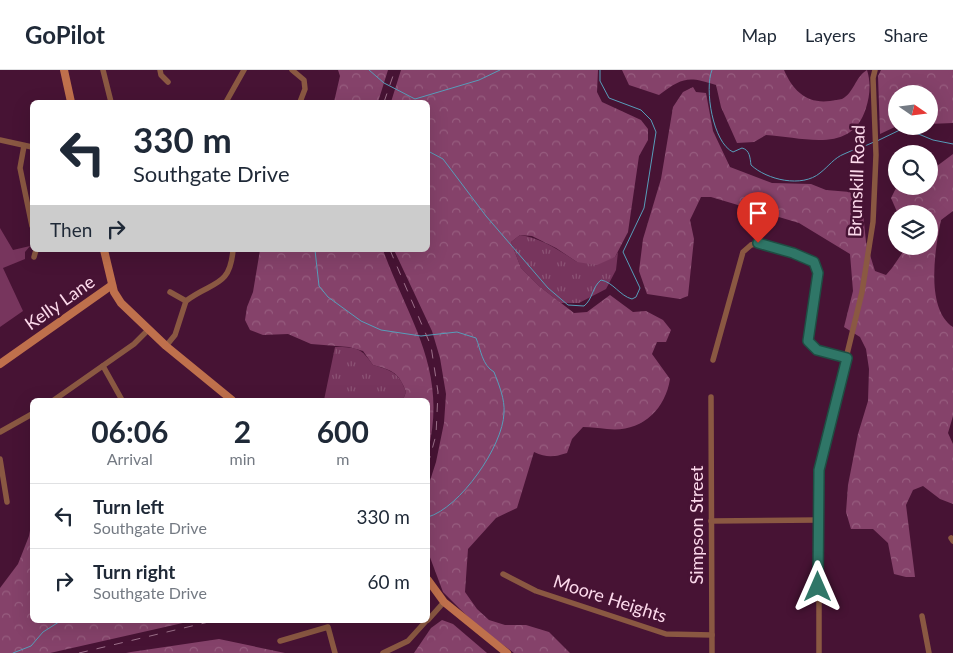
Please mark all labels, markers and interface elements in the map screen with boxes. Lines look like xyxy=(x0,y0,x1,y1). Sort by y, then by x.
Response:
text: GoPilot xyxy=(25,20,105,49)
text: Map xyxy=(741,24,777,46)
text: Layers xyxy=(805,24,856,46)
text: Share xyxy=(884,24,928,46)
north arrow xyxy=(888,85,938,135)
map controls xyxy=(888,85,938,255)
text: 330 m xyxy=(133,118,232,160)
icon: left xyxy=(50,120,115,185)
street label: Brunskill Road xyxy=(843,124,869,237)
button: search xyxy=(888,145,938,195)
text: Southgate Drive xyxy=(133,160,290,187)
pin xyxy=(737,192,779,243)
icon: arrive xyxy=(744,199,772,227)
button: layers xyxy=(888,205,938,255)
icon: right xyxy=(102,215,130,243)
text: Then xyxy=(50,218,92,241)
street label: Kelly Lane xyxy=(20,270,99,334)
text: 06:06 xyxy=(91,413,168,449)
text: 2 xyxy=(234,413,251,449)
text: 600 xyxy=(317,413,369,449)
text: Arrival xyxy=(107,449,153,468)
text: min xyxy=(230,449,256,468)
text: m xyxy=(336,449,349,468)
street label: Simpson Street xyxy=(685,465,707,584)
text: Turn left xyxy=(93,495,164,518)
icon: left xyxy=(50,502,78,530)
text: 330 m xyxy=(356,505,410,528)
text: Southgate Drive xyxy=(93,518,207,537)
text: Turn right xyxy=(93,560,175,583)
position arrow xyxy=(791,560,843,612)
icon: right xyxy=(50,567,78,595)
street label: Moore Heights xyxy=(551,569,670,627)
text: 60 m xyxy=(367,570,410,593)
text: Southgate Drive xyxy=(93,583,207,602)

